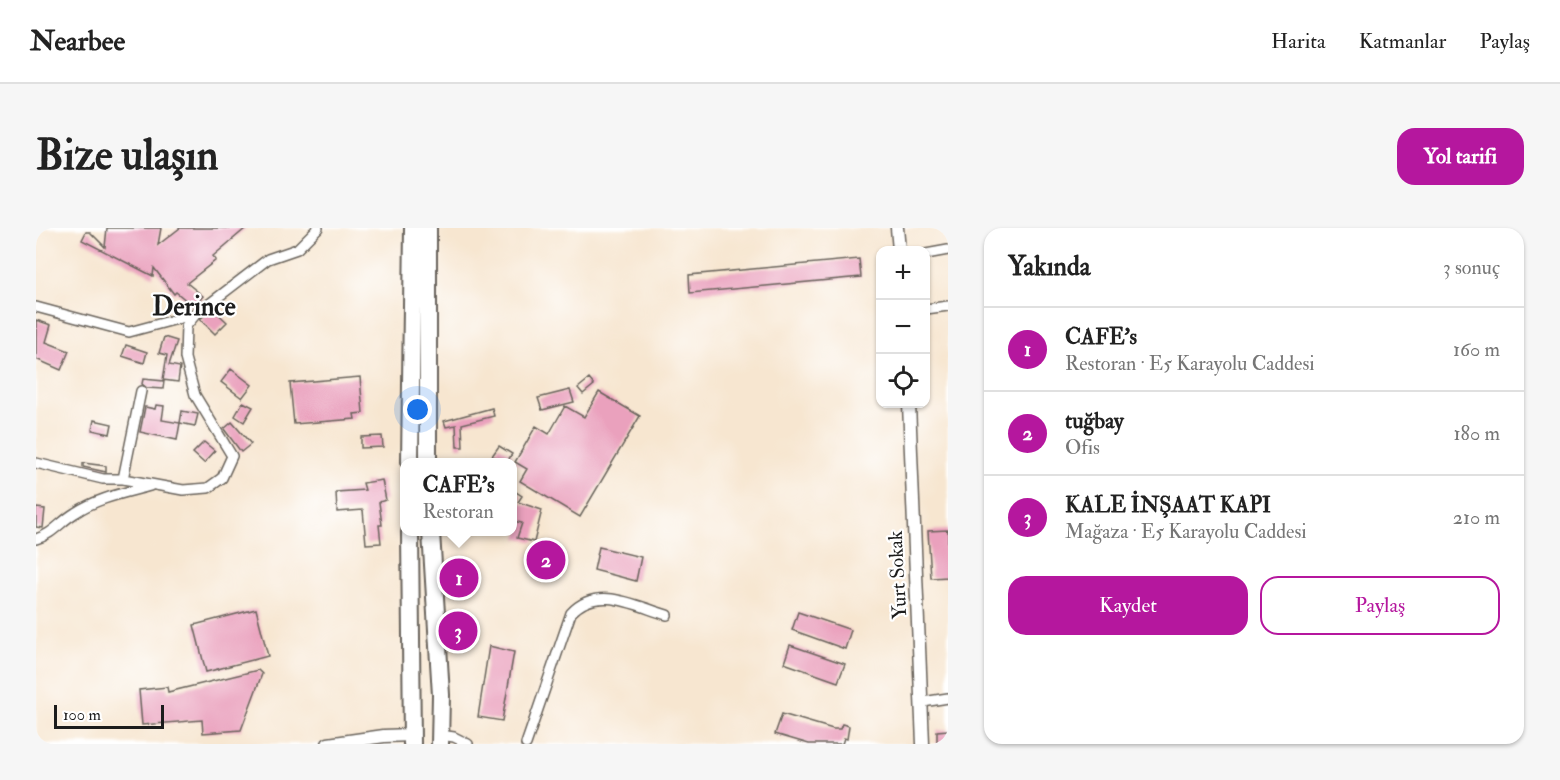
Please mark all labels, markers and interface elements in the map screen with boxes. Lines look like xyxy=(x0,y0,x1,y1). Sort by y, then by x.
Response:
text: Nearbee xyxy=(30,24,125,59)
text: Harita xyxy=(1271,28,1326,55)
text: Katmanlar xyxy=(1359,28,1446,55)
text: Paylaş xyxy=(1479,28,1530,55)
button: Yol tarifi xyxy=(1397,128,1524,185)
text: Bize ulaşın xyxy=(36,130,218,182)
map controls xyxy=(876,246,930,408)
button: + xyxy=(876,246,930,300)
text: Yakında xyxy=(1008,251,1090,283)
text: 3 sonuç xyxy=(1443,255,1500,280)
district label: Derince xyxy=(152,291,236,323)
button: − xyxy=(876,300,930,354)
text: CAFE's xyxy=(1065,323,1137,351)
text: 1 xyxy=(1024,337,1031,362)
text: 160 m xyxy=(1453,337,1500,362)
text: Restoran · E5 Karayolu Caddesi xyxy=(1065,351,1315,376)
button: locate xyxy=(876,354,930,408)
your location xyxy=(403,395,432,424)
text: tuğbay xyxy=(1065,407,1124,435)
text: 2 xyxy=(1022,421,1033,446)
text: 180 m xyxy=(1453,421,1500,446)
text: Ofis xyxy=(1065,435,1100,460)
popup xyxy=(400,458,517,536)
text: CAFE's xyxy=(422,471,495,499)
text: KALE İNŞAAT KAPI xyxy=(1065,491,1271,519)
text: Restoran xyxy=(422,499,494,524)
text: 3 xyxy=(1024,505,1031,530)
text: 210 m xyxy=(1453,505,1500,530)
text: Mağaza · E5 Karayolu Caddesi xyxy=(1065,519,1307,544)
street label: Yurt Sokak xyxy=(883,530,912,620)
pin: 2 xyxy=(526,538,566,582)
pin: 1 xyxy=(440,556,478,600)
button: Kaydet xyxy=(1008,576,1248,635)
button: Paylaş xyxy=(1260,576,1500,635)
pin: 3 xyxy=(438,608,478,654)
scale bar xyxy=(54,702,164,730)
text: 100 m xyxy=(63,705,101,725)

